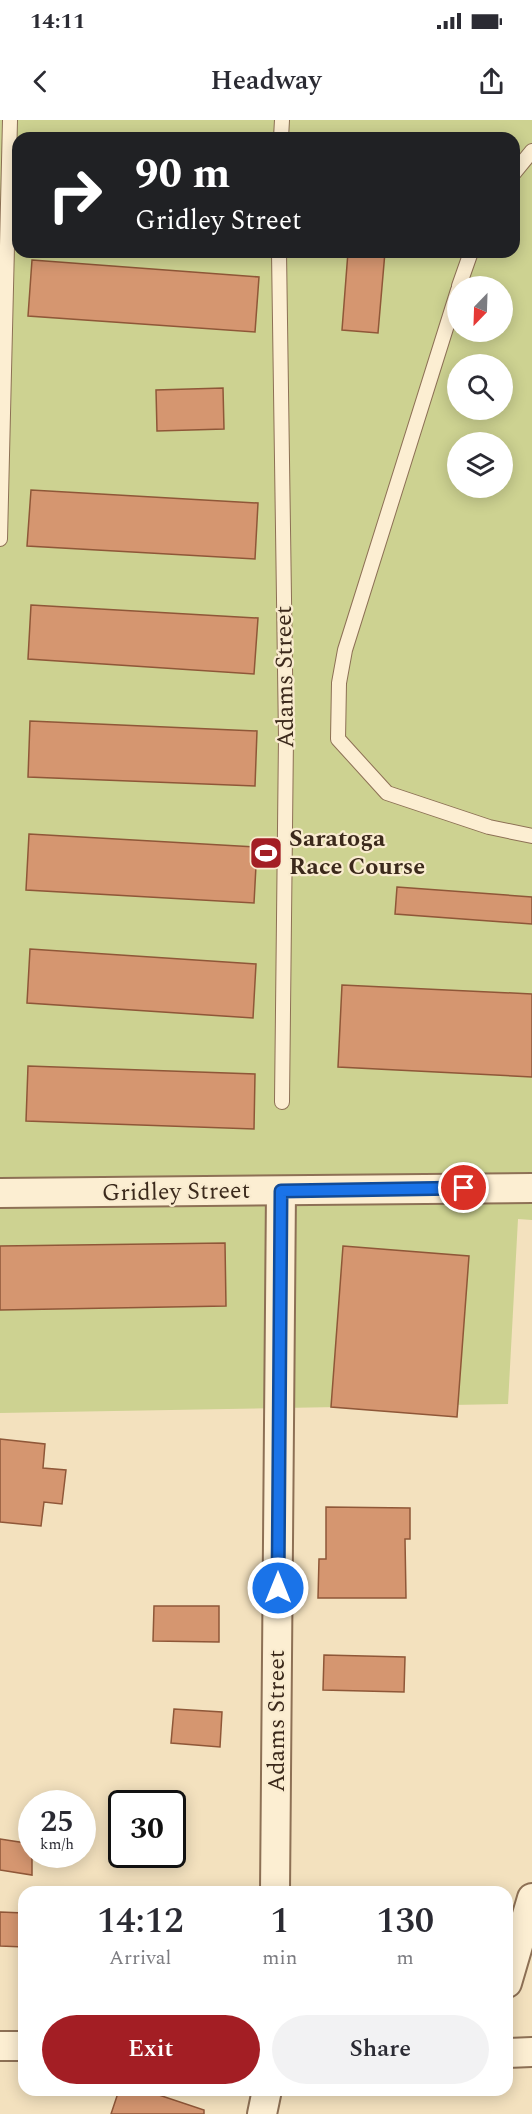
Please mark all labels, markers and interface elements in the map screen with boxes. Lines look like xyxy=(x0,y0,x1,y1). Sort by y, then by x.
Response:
text: 14:11 xyxy=(30,5,85,38)
text: Headway xyxy=(210,60,322,102)
icon: back xyxy=(24,65,57,98)
icon: share xyxy=(475,65,508,98)
text: 90 m xyxy=(135,143,230,206)
icon: right xyxy=(36,156,114,234)
text: Gridley Street xyxy=(135,200,302,242)
north arrow xyxy=(447,276,513,342)
map controls xyxy=(447,276,513,498)
button: search xyxy=(447,354,513,420)
button: layers xyxy=(447,432,513,498)
street label: Adams Street xyxy=(266,605,304,749)
place label: Saratoga Race Course xyxy=(289,821,425,885)
sports icon: Saratoga Race Course xyxy=(248,835,284,871)
pin xyxy=(438,1162,489,1213)
icon: arrive xyxy=(447,1171,480,1204)
street label: Gridley Street xyxy=(102,1173,250,1211)
position arrow xyxy=(246,1556,310,1620)
street label: Adams Street xyxy=(259,1650,295,1792)
speed limit sign: 30 xyxy=(108,1790,186,1868)
text: 25 xyxy=(40,1799,74,1845)
text: km/h xyxy=(40,1833,74,1856)
text: 14:12 xyxy=(97,1894,183,1949)
text: 1 xyxy=(270,1894,289,1949)
text: 130 xyxy=(376,1894,434,1949)
text: Arrival xyxy=(109,1943,171,1973)
text: min xyxy=(262,1943,297,1973)
text: m xyxy=(397,1943,414,1973)
button: Exit xyxy=(42,2015,260,2084)
button: Share xyxy=(272,2015,489,2084)

